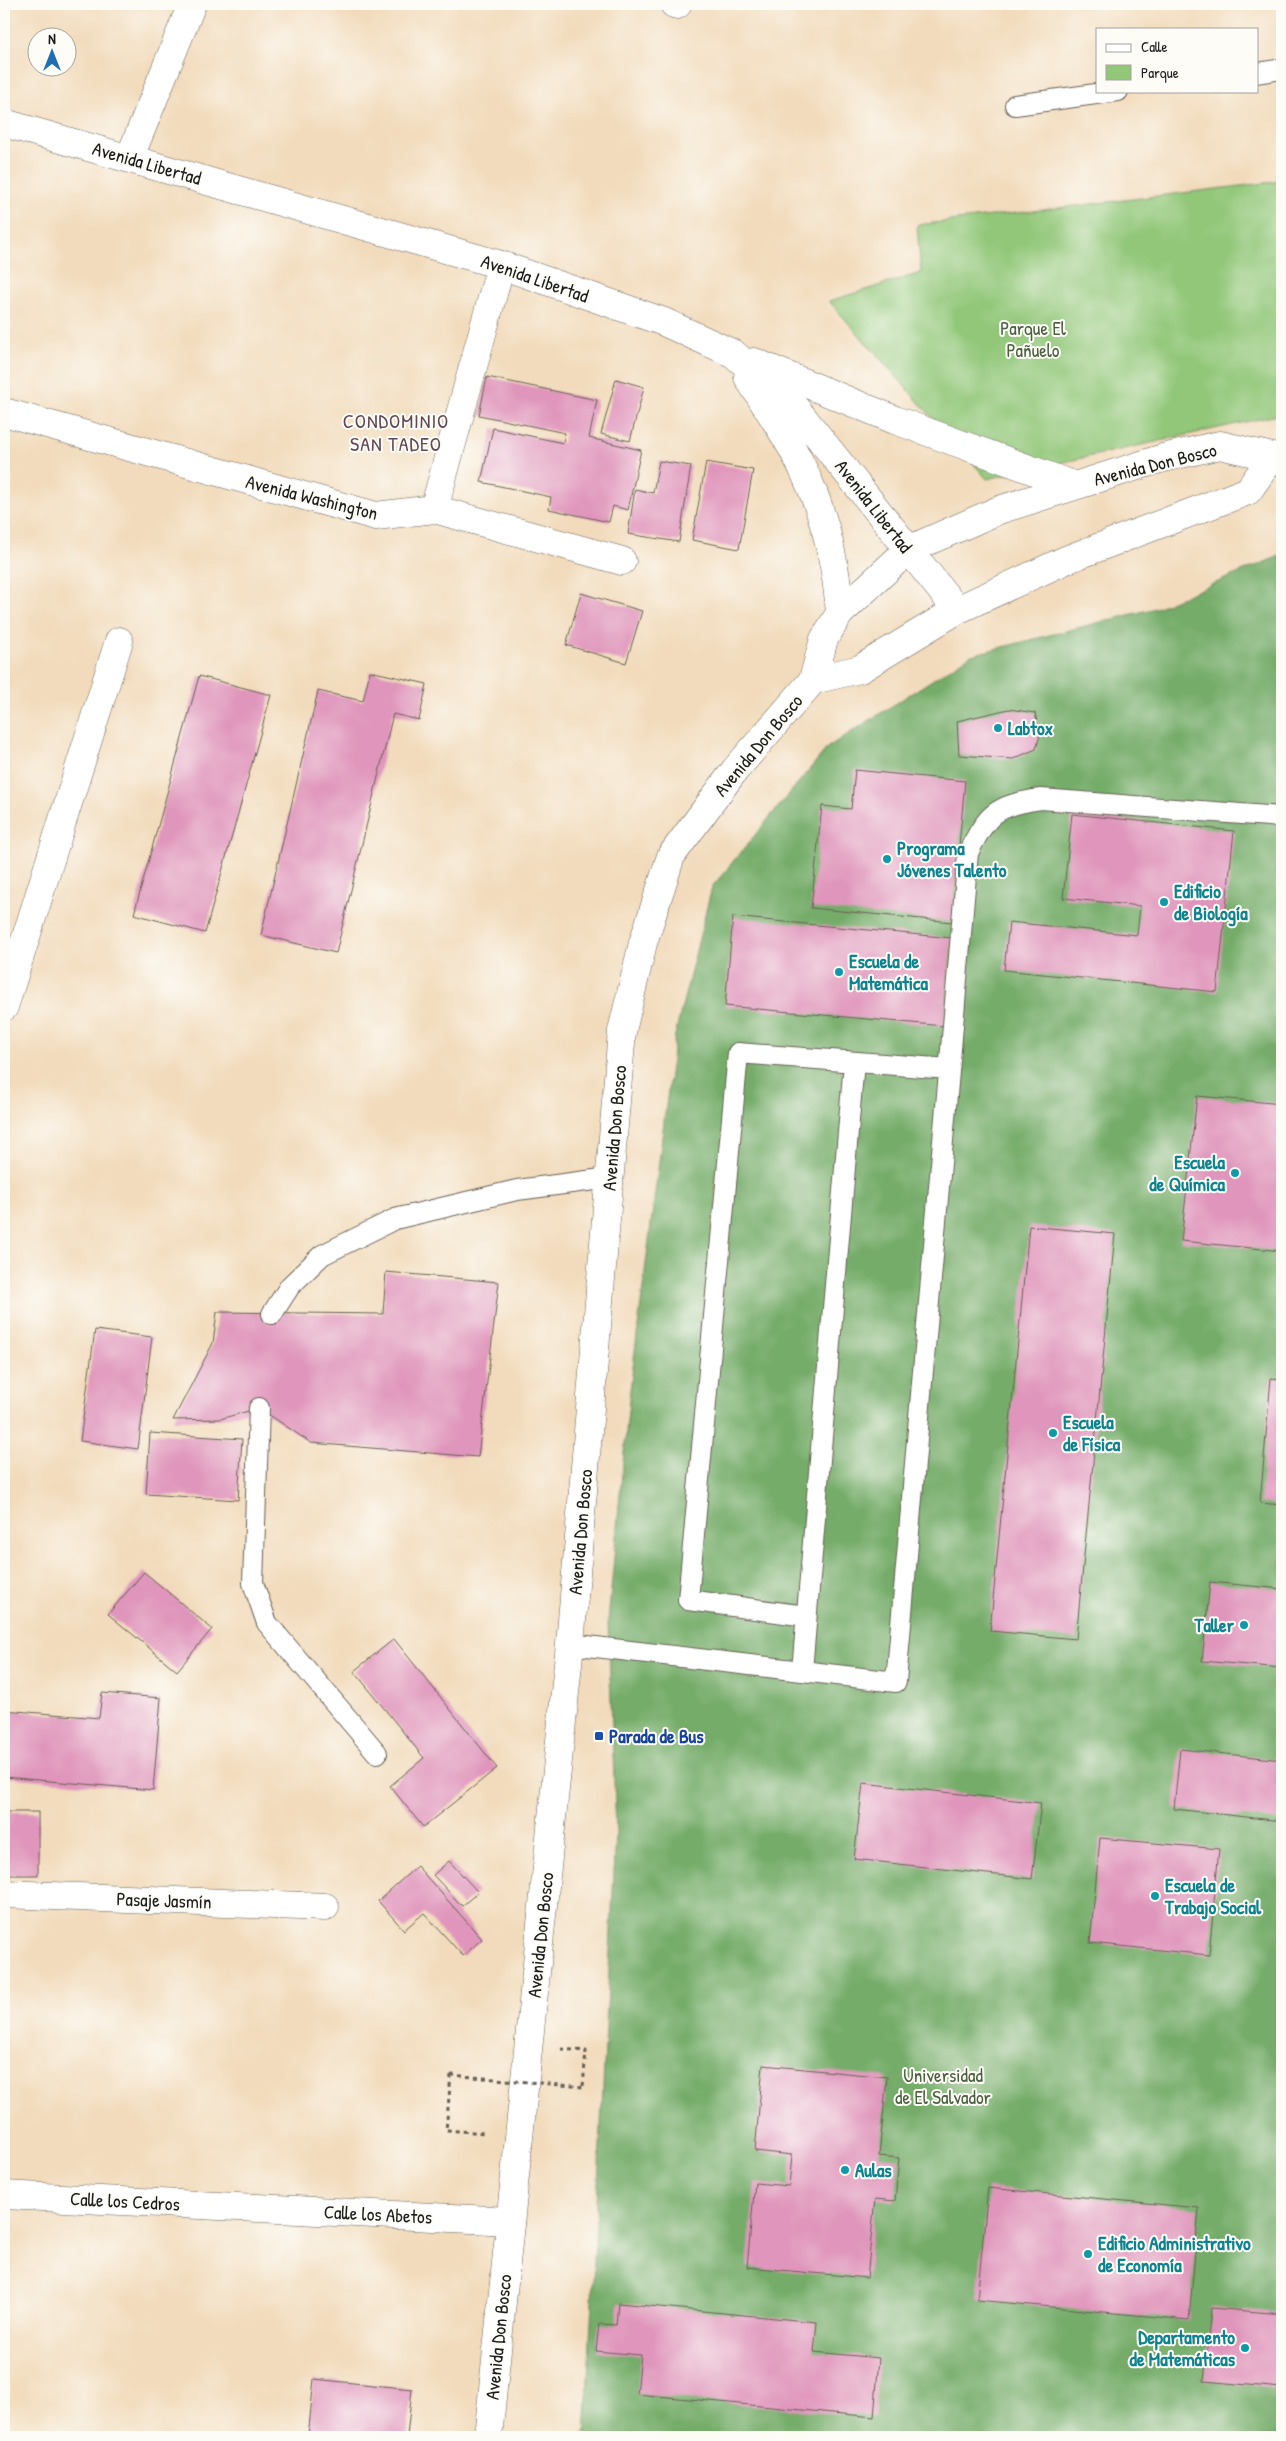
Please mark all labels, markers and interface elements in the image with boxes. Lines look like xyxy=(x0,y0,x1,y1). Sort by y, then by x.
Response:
north arrow xyxy=(28,28,78,78)
legend xyxy=(1096,28,1258,92)
text: N xyxy=(48,29,56,48)
text: Calle xyxy=(1141,36,1168,57)
text: Parque xyxy=(1141,62,1179,83)
street label: Avenida Libertad xyxy=(90,135,205,191)
street label: Avenida Libertad xyxy=(478,247,593,309)
park label: Parque El Pañuelo xyxy=(1000,315,1067,363)
district label: CONDOMINIO SAN TADEO xyxy=(343,407,449,457)
street label: Avenida Don Bosco xyxy=(1091,436,1219,492)
street label: Avenida Libertad xyxy=(829,454,919,559)
street label: Avenida Washington xyxy=(243,468,381,526)
street label: Avenida Don Bosco xyxy=(708,688,809,802)
place label: Labtox xyxy=(1008,715,1054,741)
marker: Labtox xyxy=(992,722,1004,734)
place label: Programa Jóvenes Talento xyxy=(897,835,1007,883)
marker: Programa Jóvenes Talento xyxy=(881,853,893,865)
place label: Edificio de Biología xyxy=(1174,878,1248,927)
marker: Edificio de Biología xyxy=(1158,896,1170,908)
place label: Escuela de Matemática xyxy=(849,948,928,996)
marker: Escuela de Matemática xyxy=(833,966,845,978)
street label: Avenida Don Bosco xyxy=(596,1064,632,1192)
place label: Escuela de Química xyxy=(1149,1149,1226,1197)
marker: Escuela de Química xyxy=(1229,1167,1241,1179)
place label: Escuela de Física xyxy=(1063,1409,1121,1457)
marker: Escuela de Física xyxy=(1047,1427,1059,1439)
street label: Avenida Don Bosco xyxy=(562,1468,598,1596)
place label: Taller xyxy=(1194,1612,1235,1638)
marker: Taller xyxy=(1238,1619,1250,1631)
place label: Parada de Bus xyxy=(609,1723,704,1749)
marker: Parada de Bus xyxy=(593,1730,605,1742)
street label: Avenida Don Bosco xyxy=(520,1871,560,1999)
place label: Escuela de Trabajo Social xyxy=(1164,1872,1262,1920)
street label: Pasaje Jasmín xyxy=(116,1885,212,1915)
marker: Escuela de Trabajo Social xyxy=(1149,1890,1161,1902)
park label: Universidad de El Salvador xyxy=(895,2062,992,2110)
place label: Aulas xyxy=(855,2157,892,2183)
marker: Aulas xyxy=(839,2164,851,2176)
street label: Calle los Cedros xyxy=(69,2185,181,2217)
street label: Calle los Abetos xyxy=(323,2198,433,2230)
place label: Edificio Administrativo de Economía xyxy=(1098,2230,1251,2278)
marker: Edificio Administrativo de Economía xyxy=(1082,2248,1094,2260)
street label: Avenida Don Bosco xyxy=(478,2273,518,2401)
place label: Departamento de Matemáticas xyxy=(1130,2324,1236,2372)
marker: Departamento de Matemáticas xyxy=(1239,2342,1251,2354)

